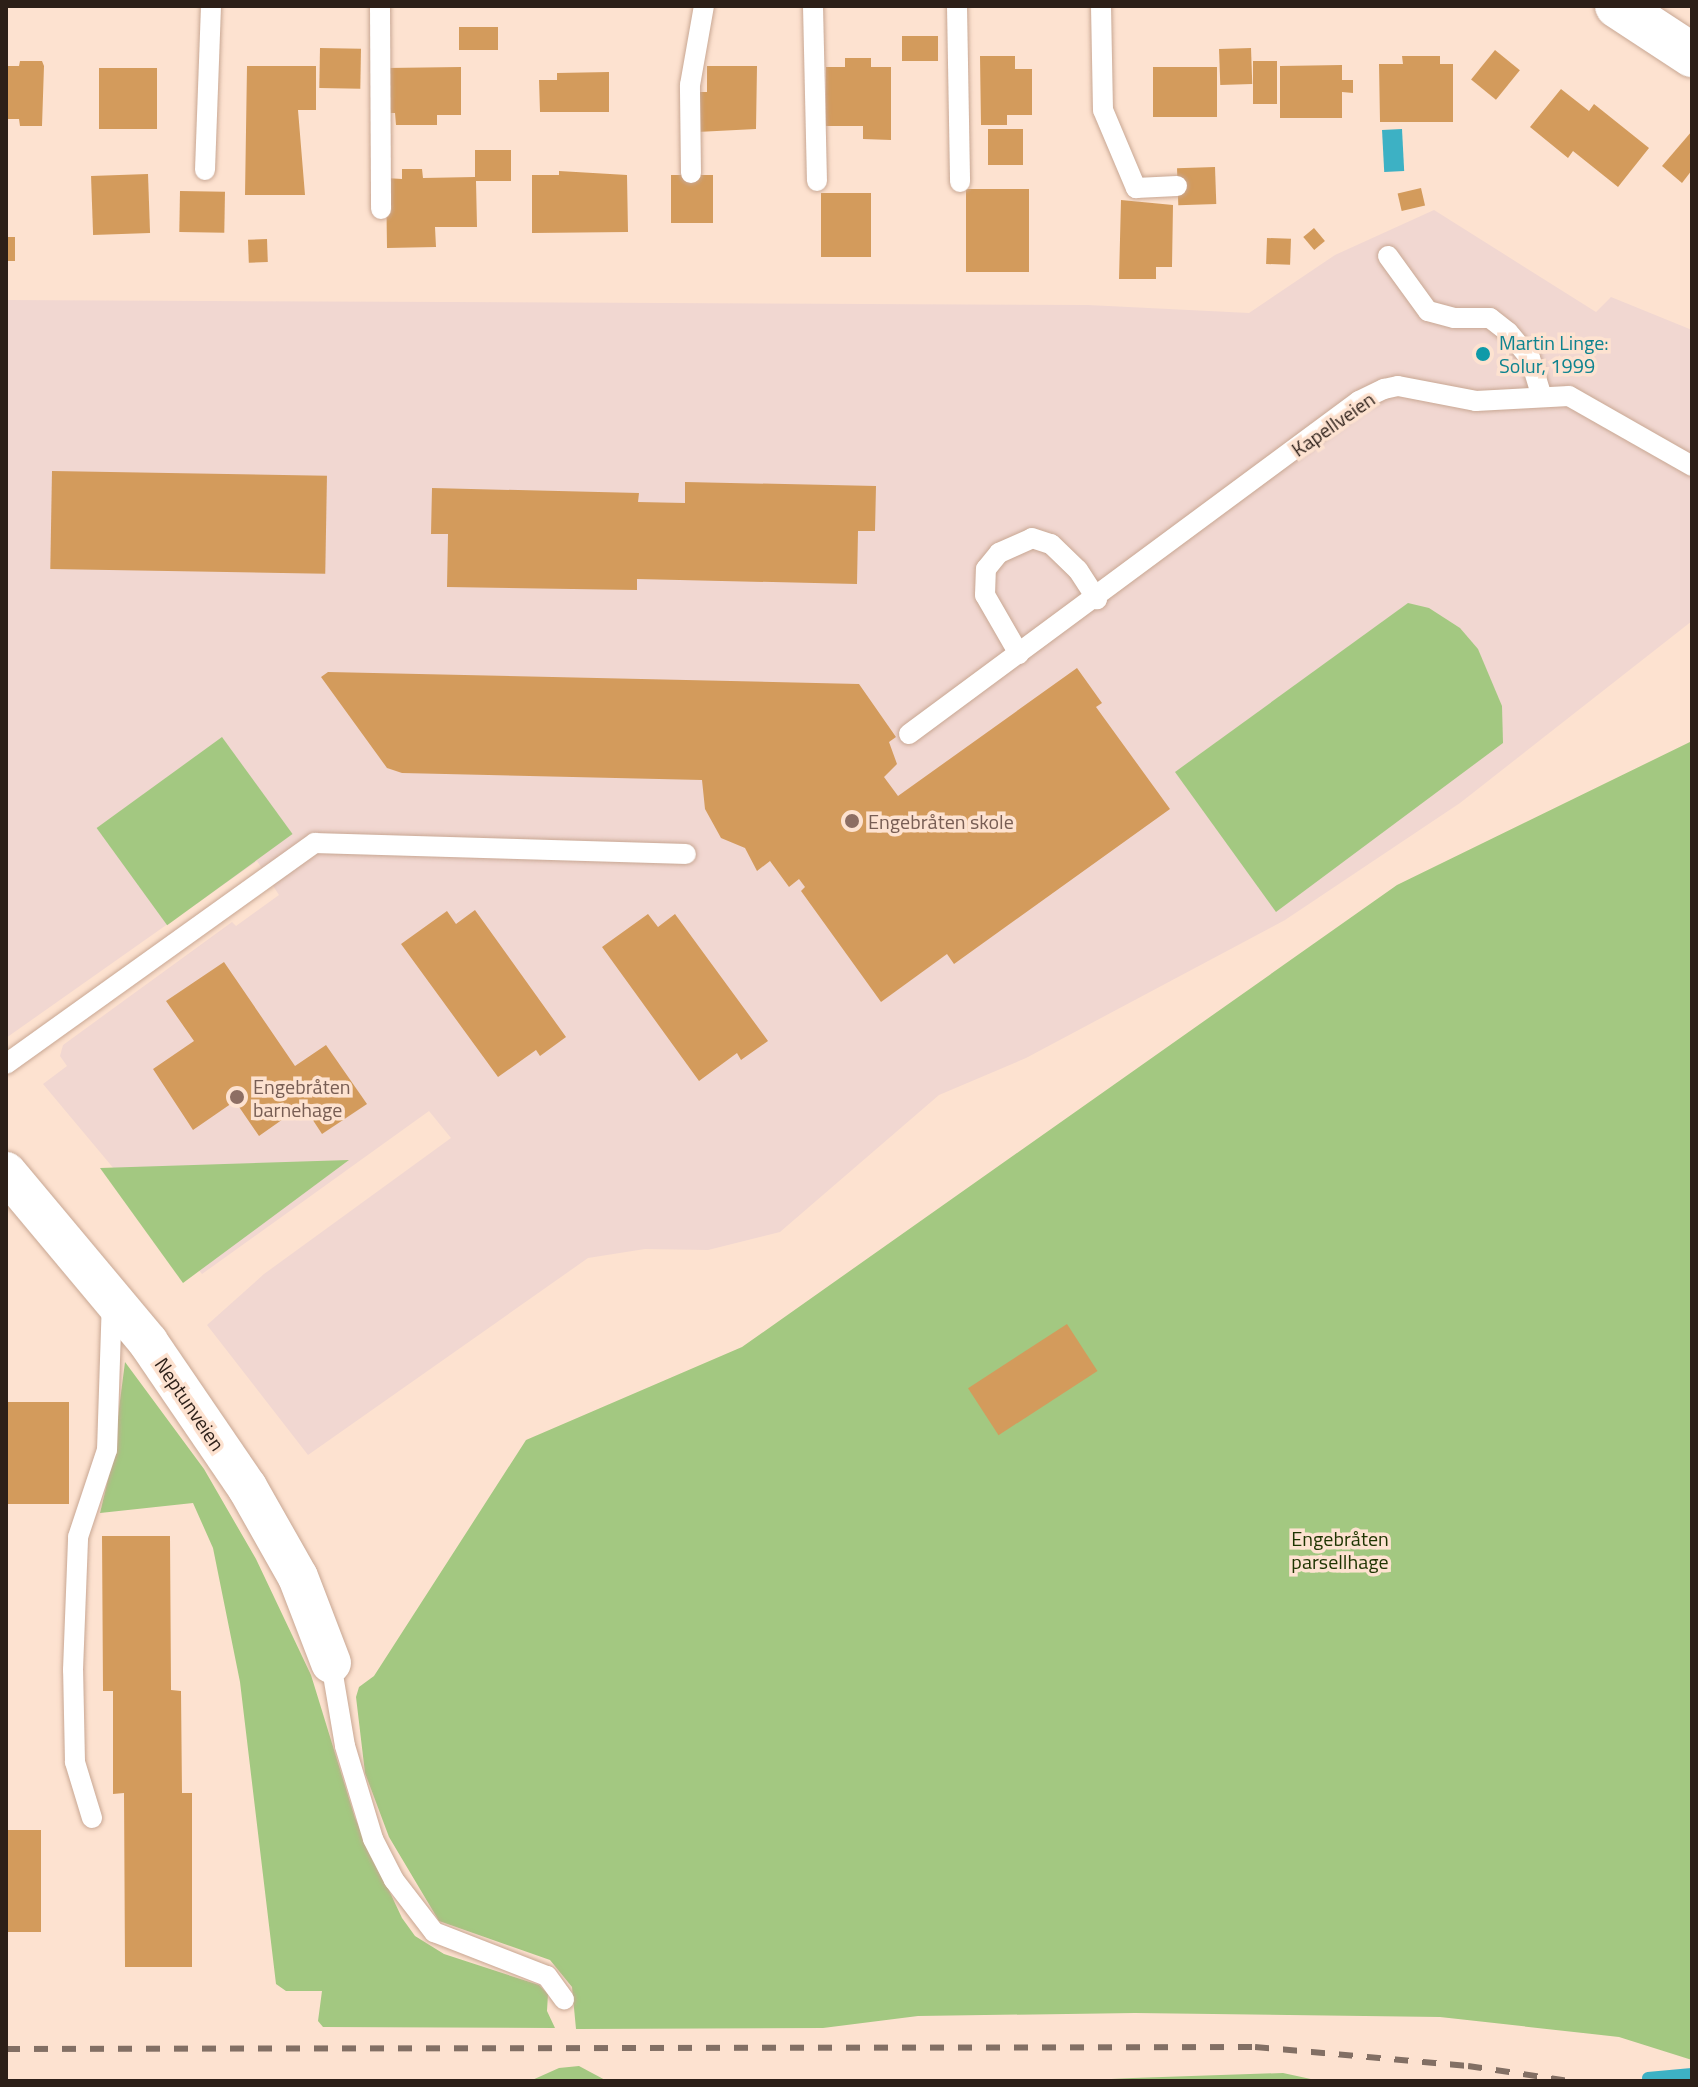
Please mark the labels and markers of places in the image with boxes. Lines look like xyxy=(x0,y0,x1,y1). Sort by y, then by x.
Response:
place label: Martin Linge: Solur, 1999 xyxy=(1499,330,1609,377)
marker: Martin Linge: Solur, 1999 xyxy=(1474,345,1492,363)
place label: Engebråten skole xyxy=(868,809,1014,833)
marker: Engebråten skole xyxy=(843,812,861,830)
place label: Engebråten barnehage xyxy=(253,1074,350,1121)
marker: Engebråten barnehage xyxy=(228,1088,246,1106)

